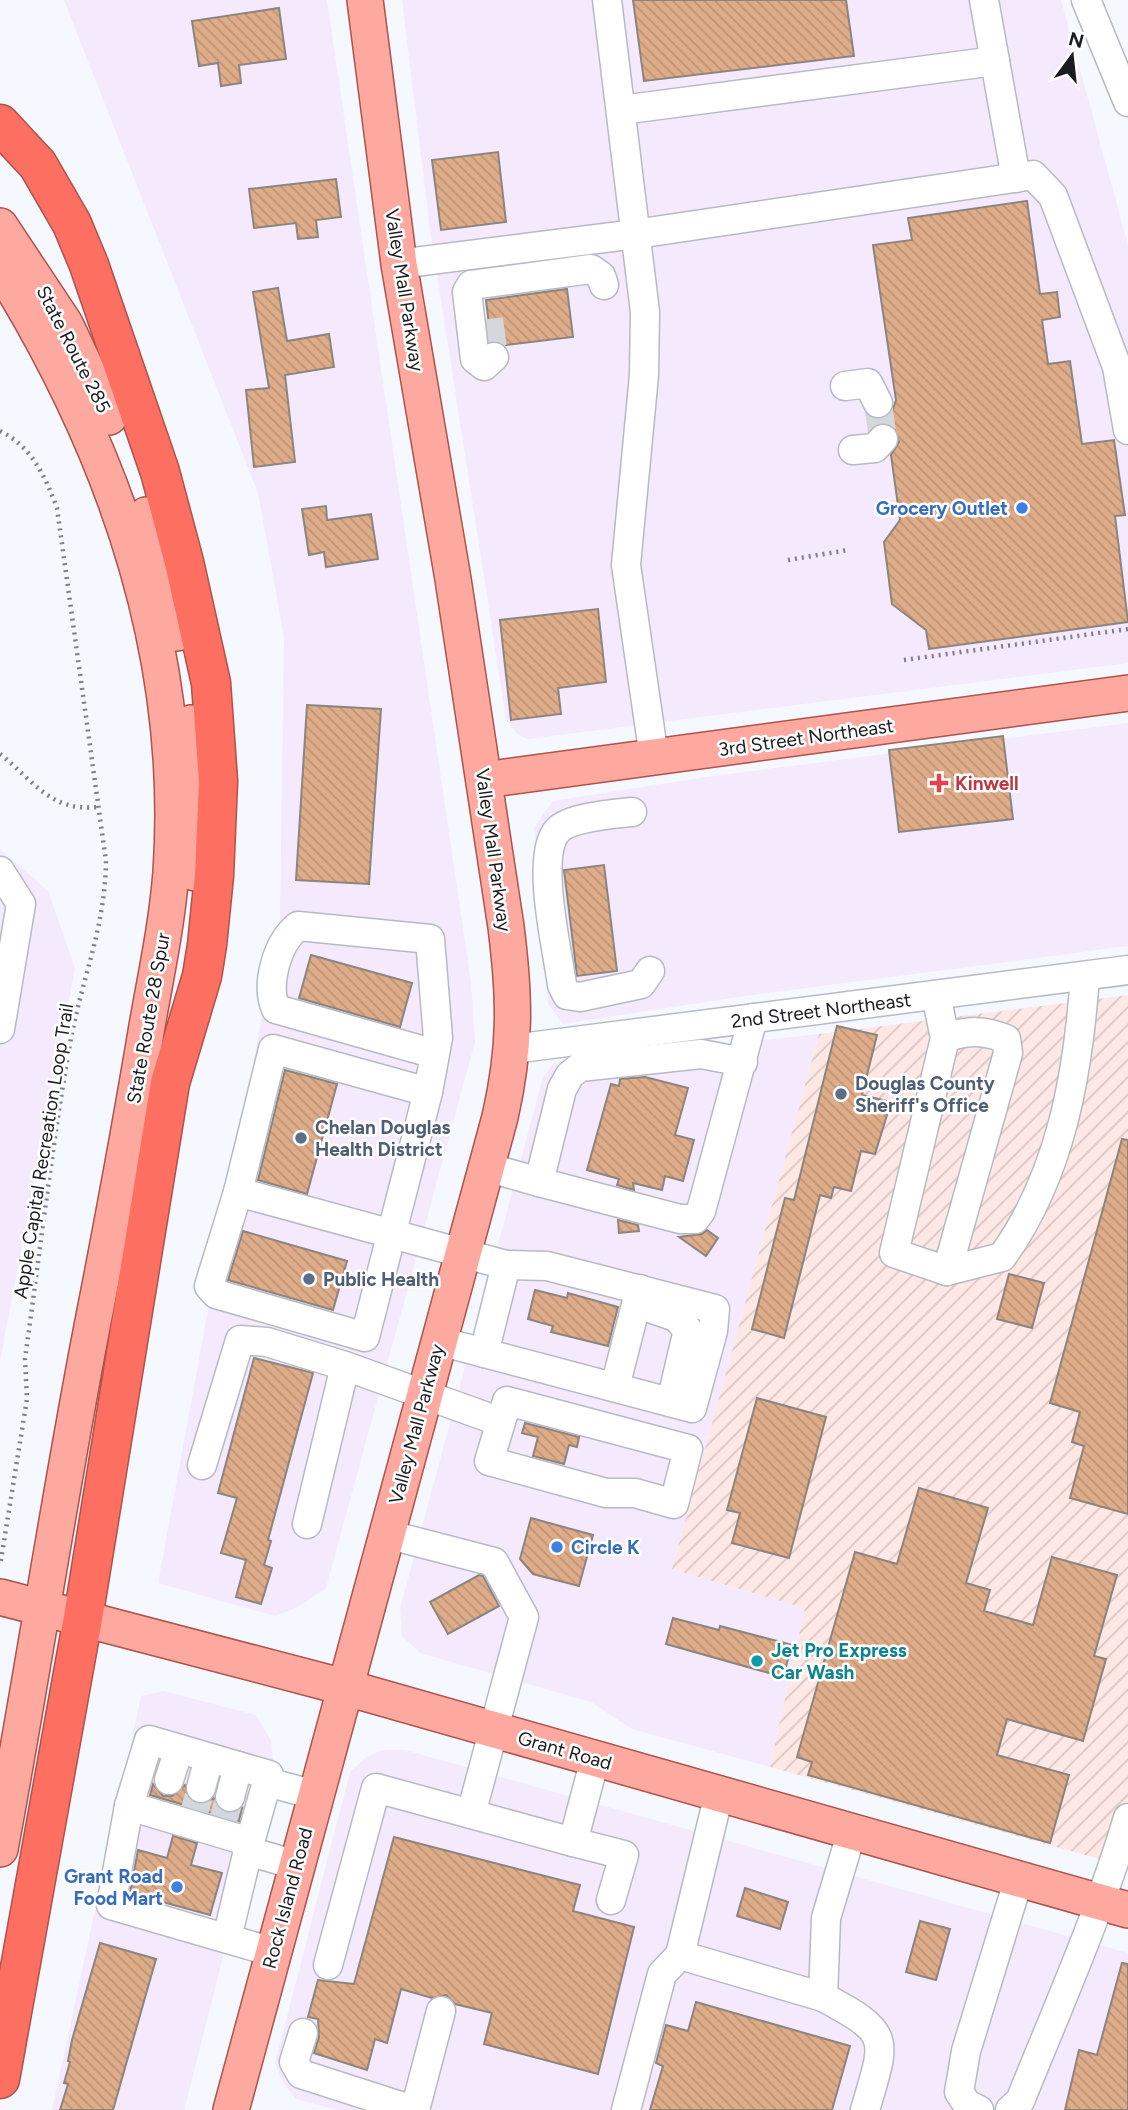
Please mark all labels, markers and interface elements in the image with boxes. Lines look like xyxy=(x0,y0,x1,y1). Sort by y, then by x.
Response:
north arrow xyxy=(1037,21,1107,91)
text: N xyxy=(1066,27,1086,53)
street label: Valley Mall Parkway xyxy=(380,207,429,373)
street label: State Route 285 xyxy=(32,282,116,417)
place label: Grocery Outlet xyxy=(876,497,1008,520)
marker: Grocery Outlet xyxy=(1014,500,1030,516)
street label: 3rd Street Northeast xyxy=(717,714,895,761)
street label: Valley Mall Parkway xyxy=(471,767,516,933)
place label: Kinwell xyxy=(955,772,1019,795)
marker: Kinwell xyxy=(929,773,949,793)
street label: State Route 28 Spur xyxy=(122,930,175,1105)
street label: 2nd Street Northeast xyxy=(730,988,912,1033)
street label: Apple Capital Recreation Loop Trail xyxy=(9,1002,78,1300)
place label: Douglas County Sheriff's Office xyxy=(855,1072,995,1117)
marker: Douglas County Sheriff's Office xyxy=(833,1086,849,1102)
place label: Chelan Douglas Health District xyxy=(315,1116,451,1161)
marker: Chelan Douglas Health District xyxy=(293,1130,309,1146)
place label: Public Health xyxy=(323,1268,439,1291)
marker: Public Health xyxy=(301,1271,317,1287)
street label: Valley Mall Parkway xyxy=(384,1342,449,1507)
place label: Circle K xyxy=(571,1536,640,1559)
marker: Circle K xyxy=(549,1539,565,1555)
place label: Jet Pro Express Car Wash xyxy=(771,1639,907,1684)
marker: Jet Pro Express Car Wash xyxy=(749,1653,765,1669)
street label: Grant Road xyxy=(515,1726,615,1775)
street label: Rock Island Road xyxy=(258,1825,317,1971)
place label: Grant Road Food Mart xyxy=(64,1865,163,1910)
marker: Grant Road Food Mart xyxy=(169,1879,185,1895)

